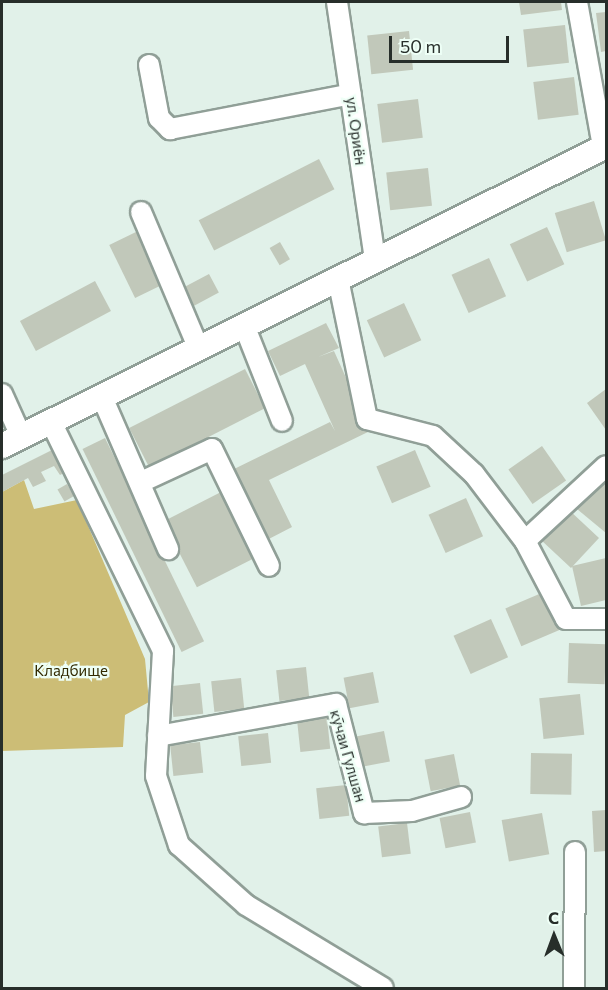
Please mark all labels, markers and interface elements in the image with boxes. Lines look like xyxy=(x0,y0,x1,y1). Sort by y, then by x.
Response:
scale bar xyxy=(392,24,512,62)
text: 50 m xyxy=(400,35,441,57)
street label: ул. Ориён xyxy=(342,96,370,166)
park label: Кладбище xyxy=(34,662,108,680)
street label: кӯчаи Гулшан xyxy=(326,708,370,804)
north arrow xyxy=(524,906,584,966)
text: С xyxy=(548,908,559,927)

